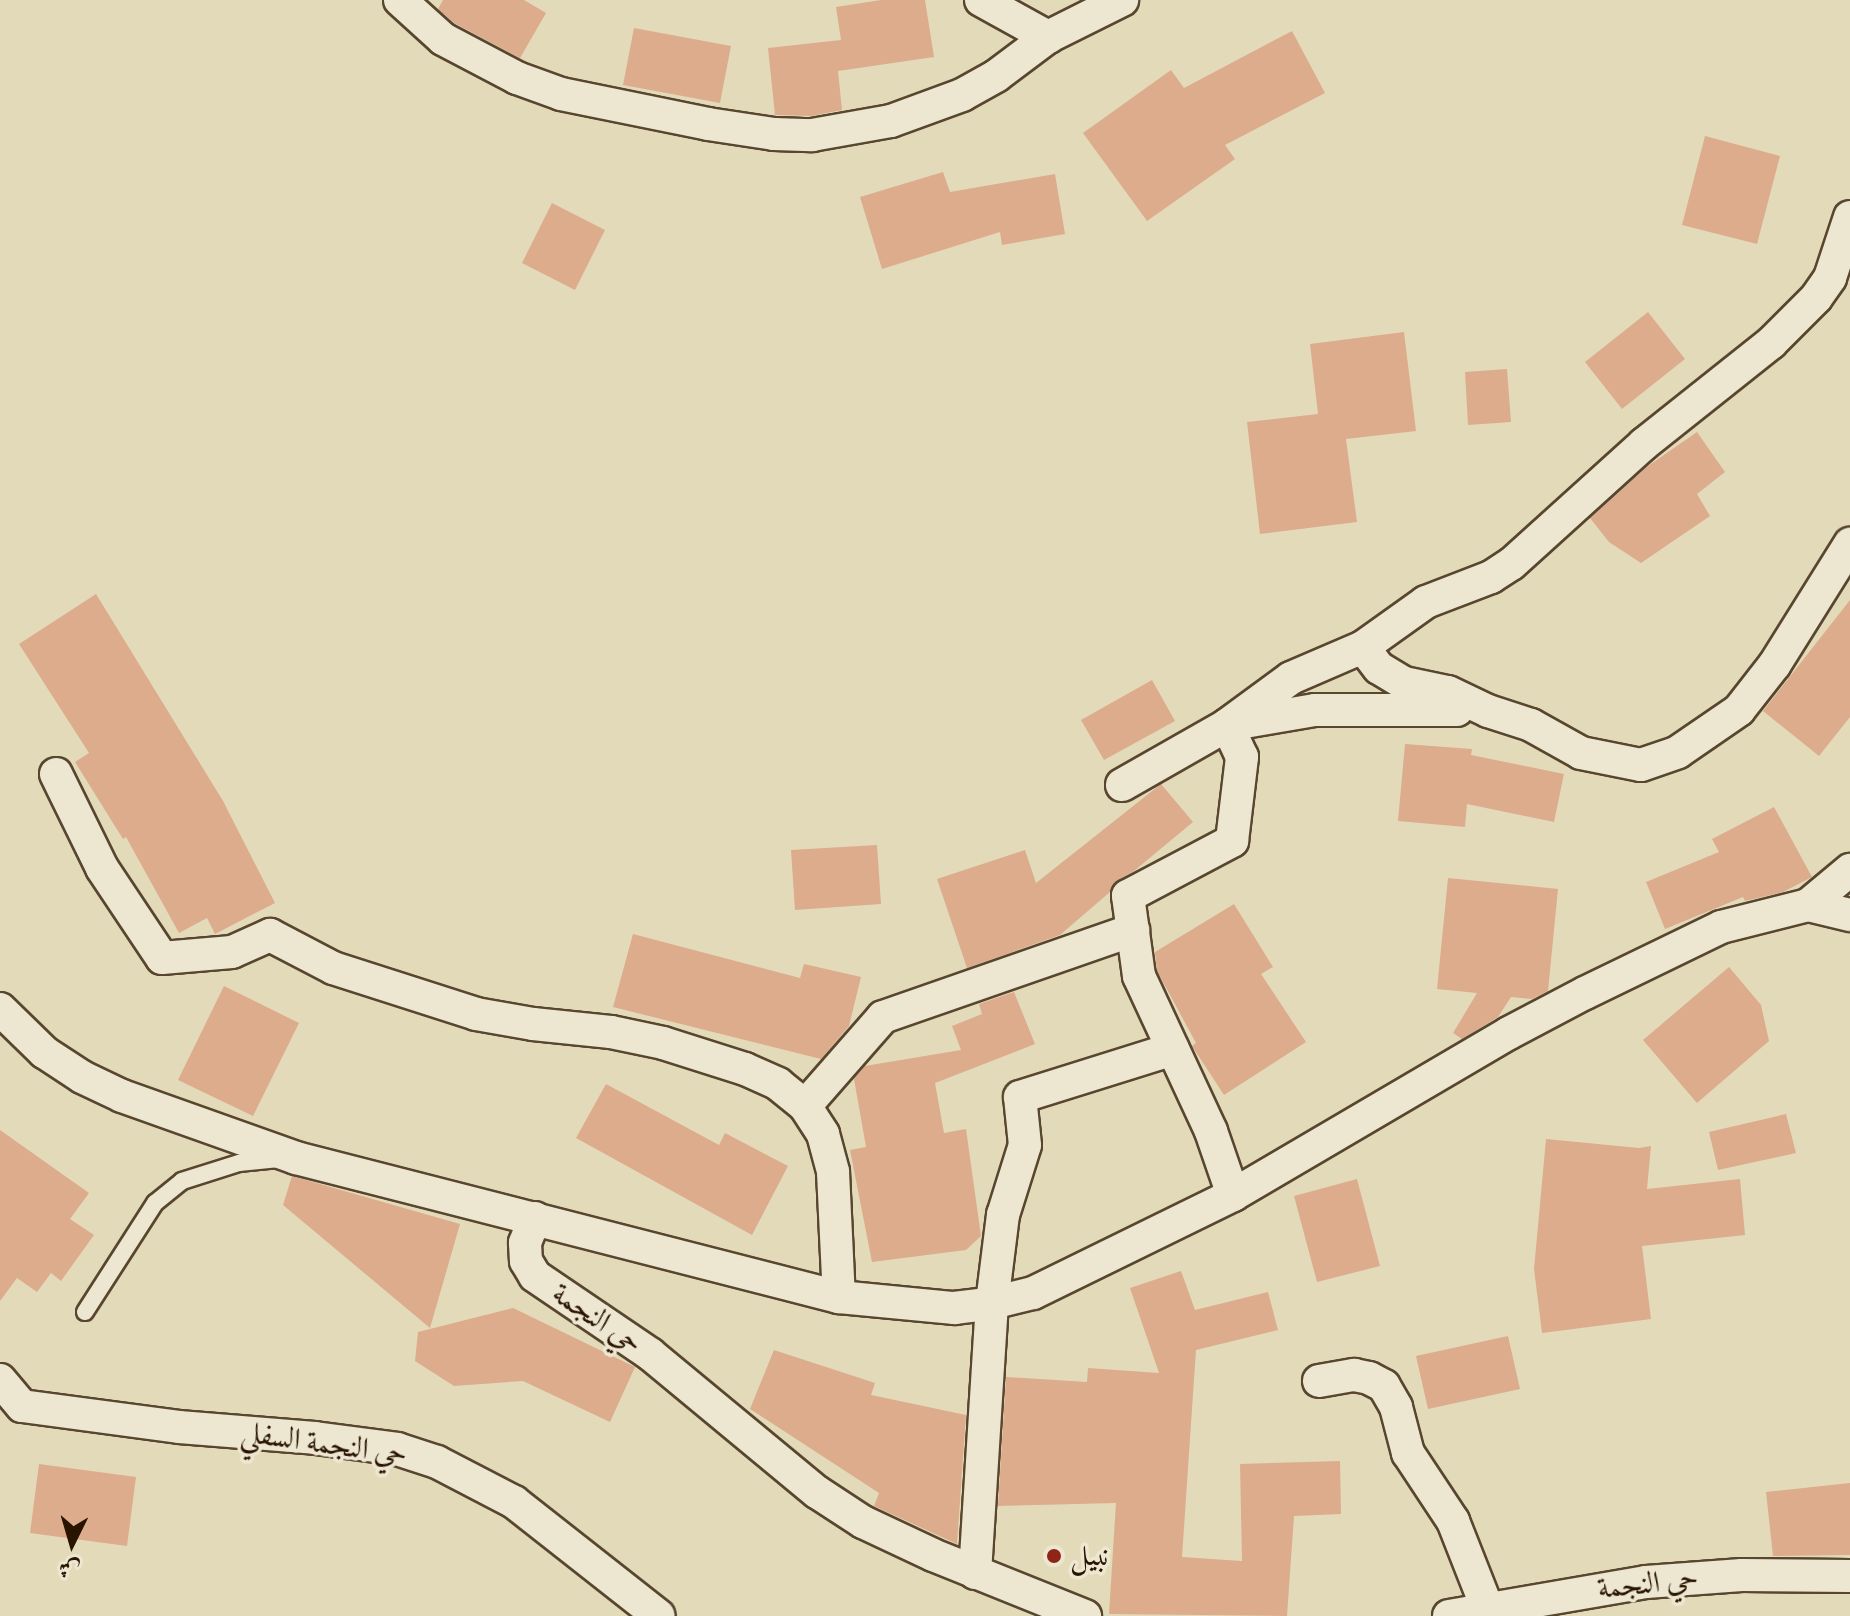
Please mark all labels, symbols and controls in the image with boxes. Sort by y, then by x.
street label: حي النجمة [545,1276,649,1362]
street label: حي النجمة السفلي [238,1414,410,1474]
north arrow [32,1504,112,1584]
place label: نبيل [1070,1538,1109,1574]
marker: نبيل [1045,1547,1063,1565]
text: ش [58,1554,82,1583]
street label: حي النجمة [1596,1561,1700,1607]

